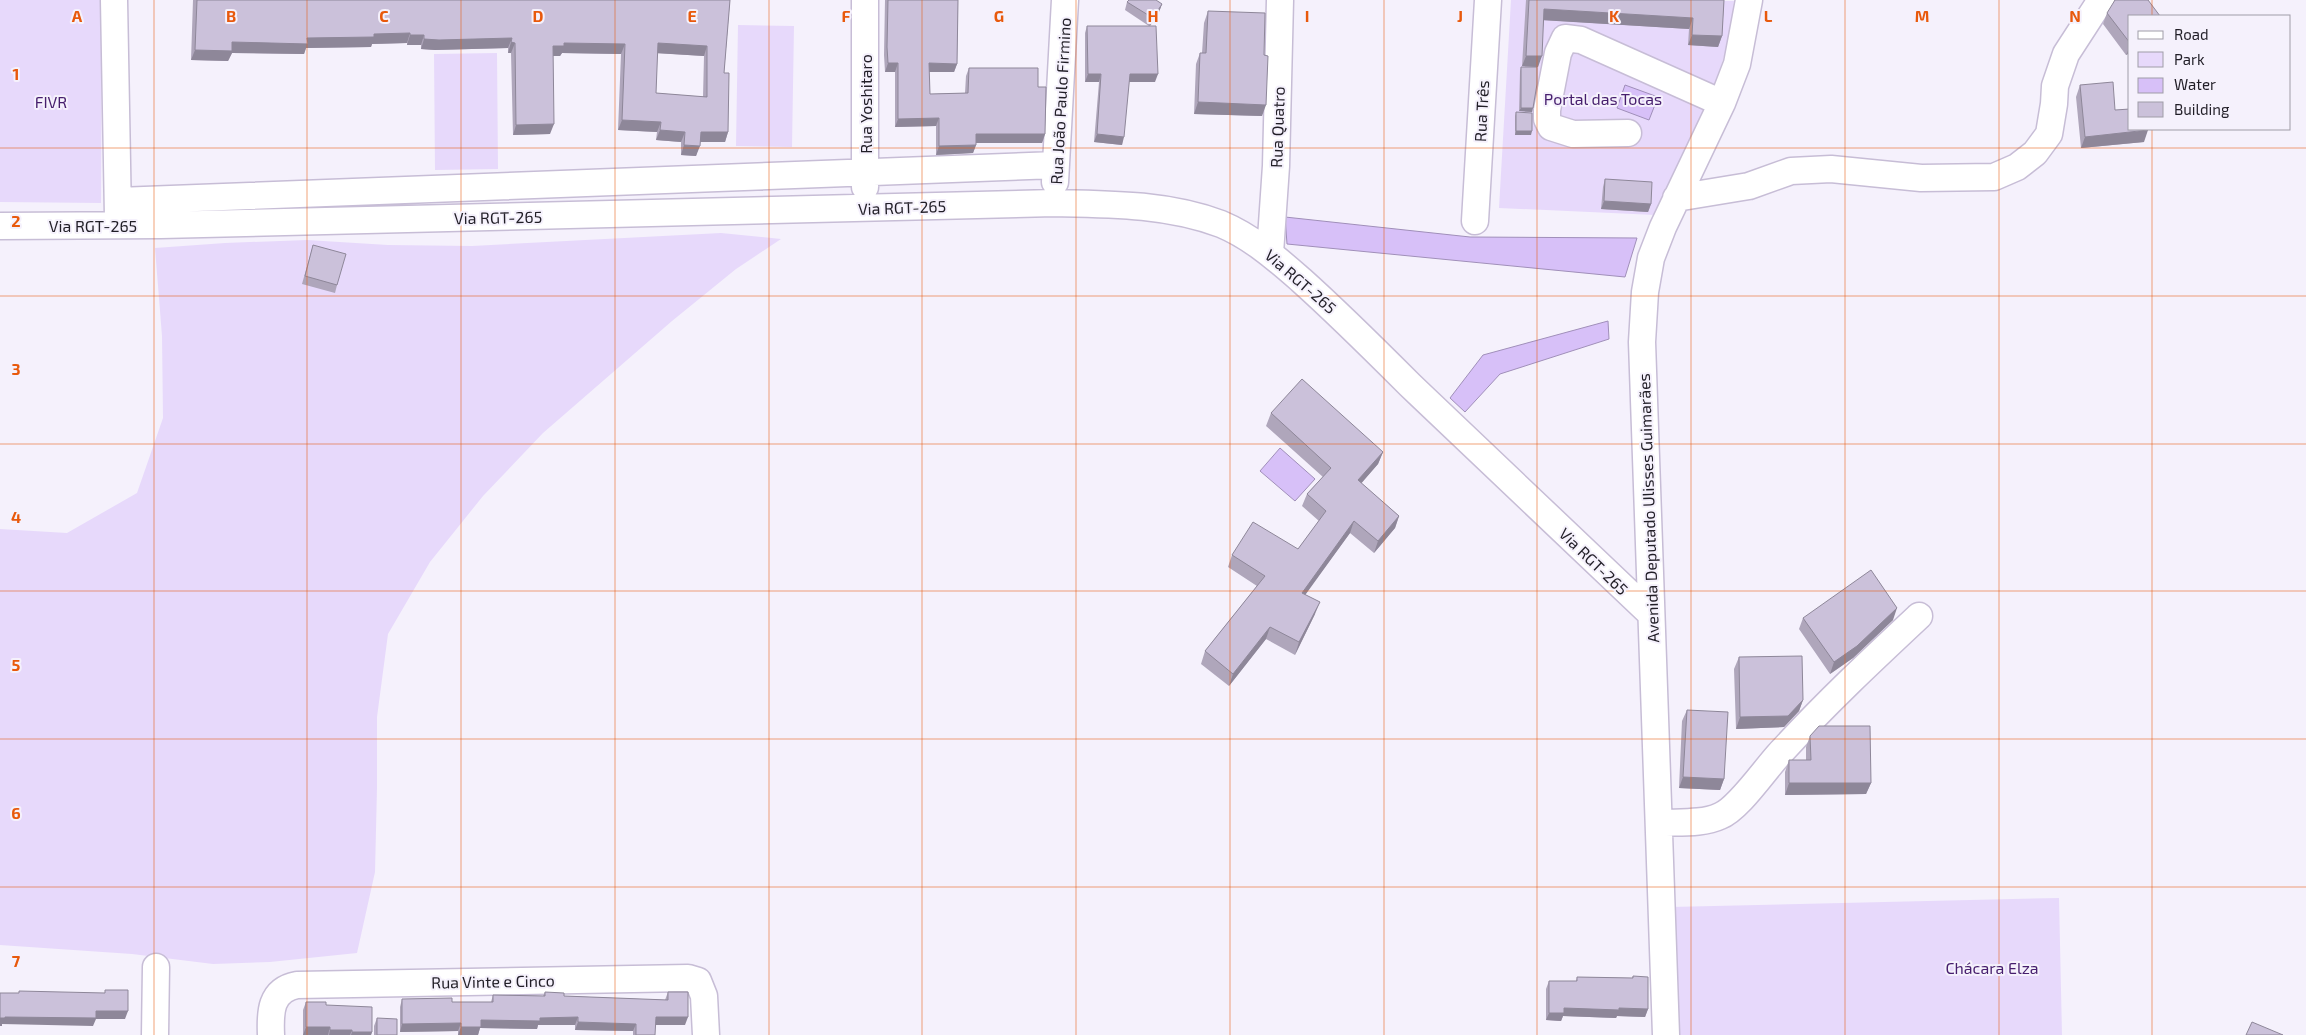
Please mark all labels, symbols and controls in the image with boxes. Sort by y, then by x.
text: A [72,6,83,25]
text: B [226,6,236,25]
text: C [379,6,389,25]
text: D [533,6,544,25]
text: E [687,6,697,25]
text: F [842,6,851,25]
text: G [994,6,1004,25]
text: H [1147,6,1159,25]
text: I [1305,6,1309,25]
text: J [1457,6,1463,25]
text: K [1609,6,1620,25]
text: L [1764,6,1773,25]
text: M [1915,6,1929,25]
text: N [2069,6,2081,25]
legend [2128,15,2291,130]
street label: Rua João Paulo Firmino [1046,17,1074,185]
text: Road [2174,25,2209,43]
text: Park [2174,50,2205,68]
street label: Rua Yoshitaro [856,54,875,154]
text: 1 [13,64,19,83]
text: Water [2174,75,2216,93]
street label: Rua Três [1470,80,1492,142]
street label: Rua Quatro [1266,86,1289,168]
park label: Portal das Tocas [1544,89,1662,108]
park label: FIVR [35,92,67,111]
text: Building [2174,100,2230,118]
street label: Via RGT-265 [858,196,946,218]
street label: Via RGT-265 [454,207,542,227]
text: 2 [11,211,21,230]
street label: Via RGT-265 [49,216,137,235]
street label: Via RGT-265 [1261,245,1341,317]
text: 3 [11,359,21,378]
street label: Avenida Deputado Ulisses Guimarães [1634,373,1662,643]
text: 4 [11,507,21,526]
street label: Via RGT-265 [1556,524,1632,598]
text: 5 [12,655,21,674]
text: 6 [11,803,21,822]
text: 7 [12,951,21,970]
park label: Chácara Elza [1945,958,2039,977]
street label: Rua Vinte e Cinco [431,970,555,992]

